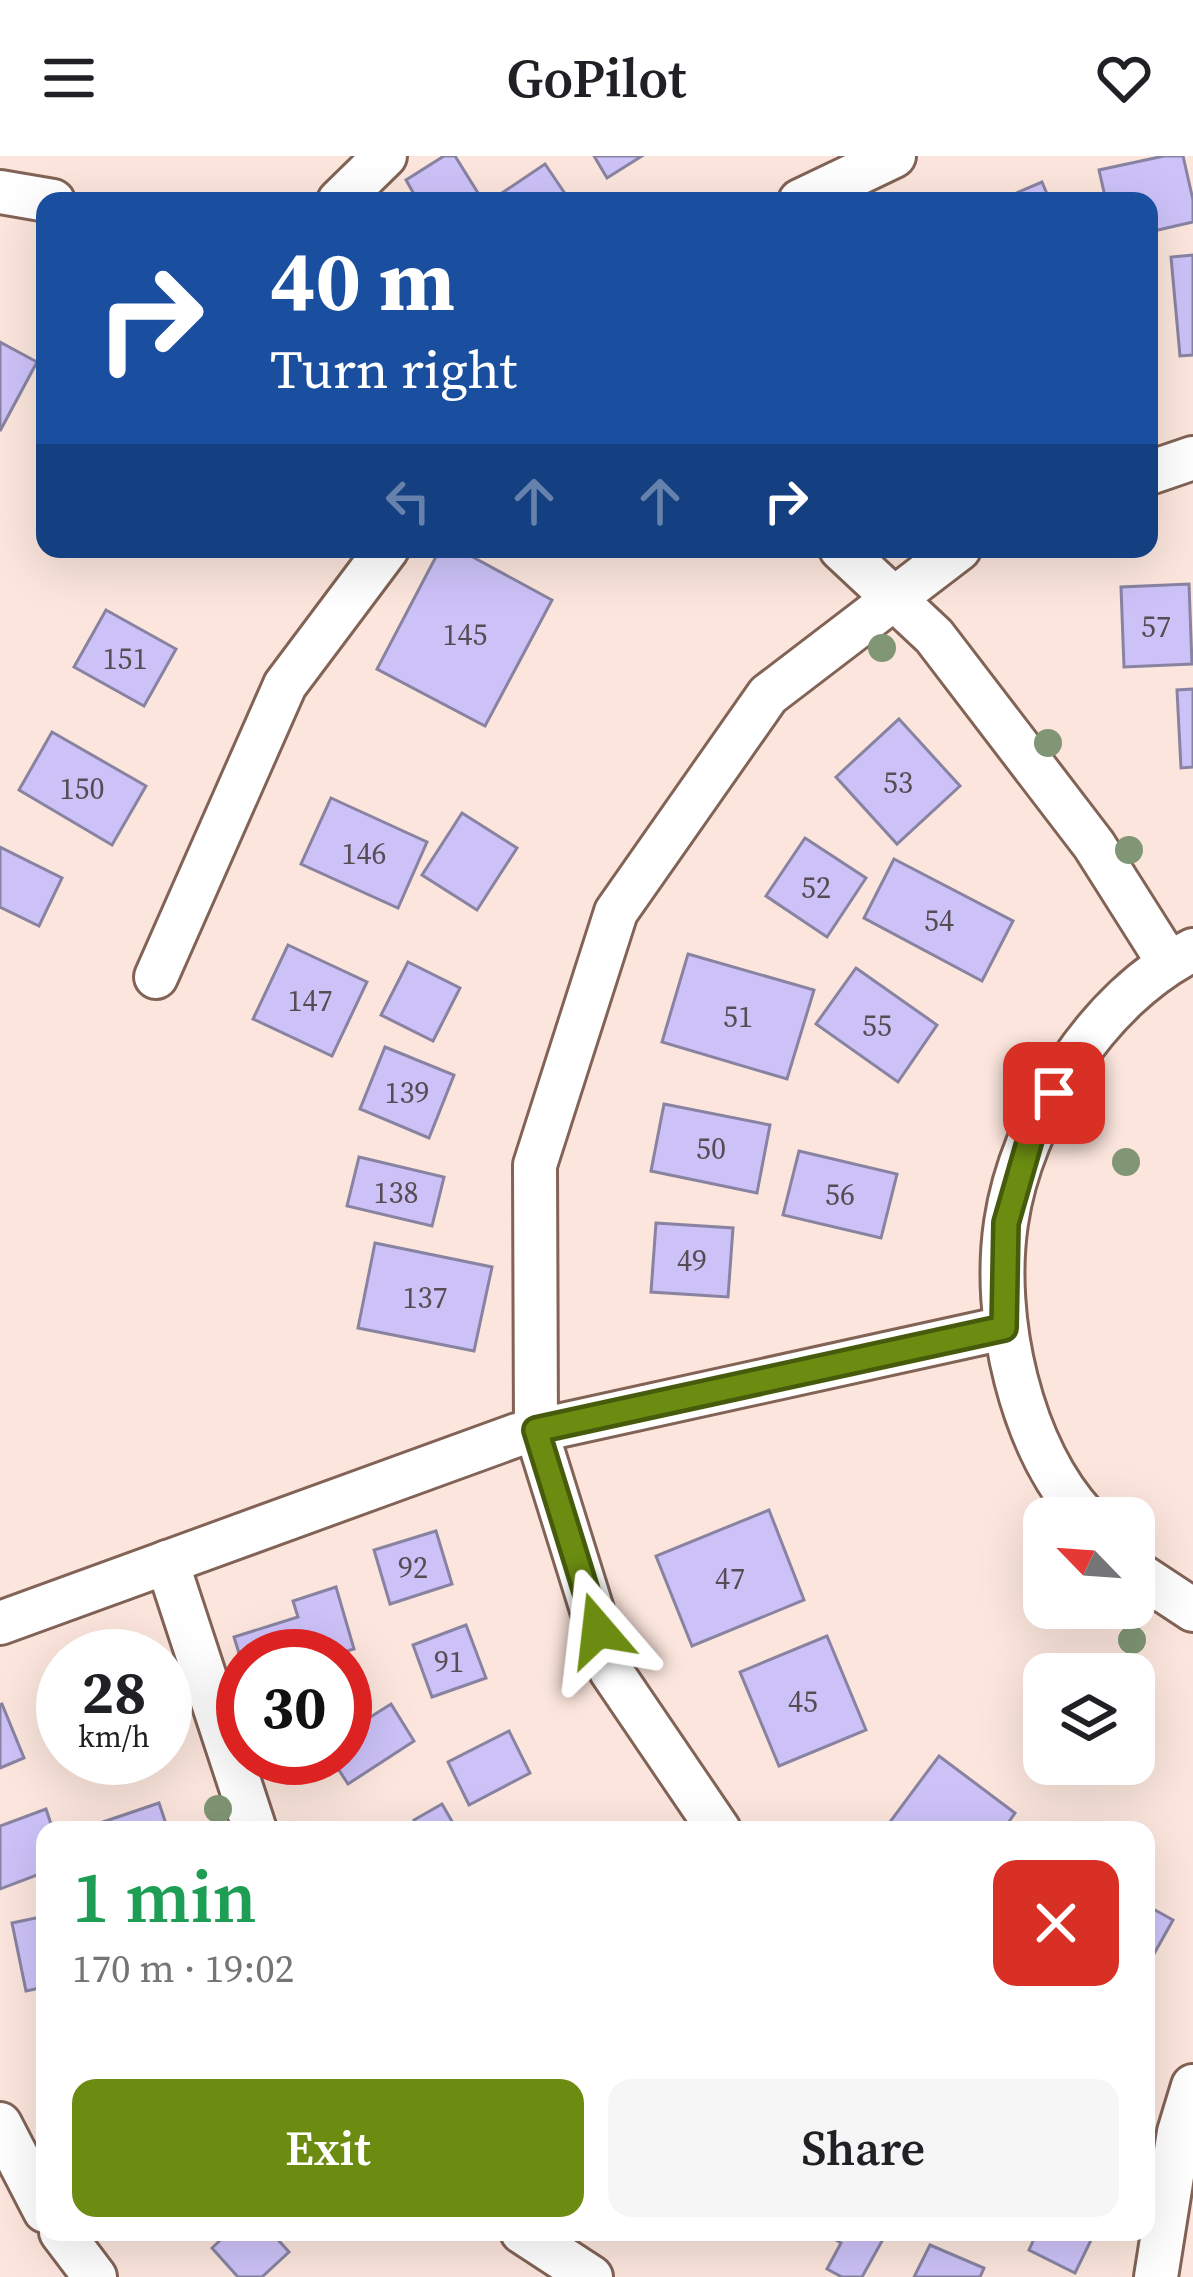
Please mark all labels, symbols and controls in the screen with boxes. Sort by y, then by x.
text: GoPilot [507,41,686,115]
icon: menu [36,45,102,111]
icon: heart [1091,45,1157,111]
text: 40 m [270,223,455,338]
icon: right [72,240,228,396]
text: Turn right [270,332,517,406]
icon: left [375,468,441,534]
icon: ahead [501,468,567,534]
icon: ahead [627,468,693,534]
icon: right [753,468,819,534]
house number: 57 [1141,606,1171,647]
house number: 145 [443,614,488,655]
house number: 151 [103,638,148,679]
house number: 53 [883,762,913,803]
house number: 150 [60,768,105,809]
house number: 146 [342,833,387,874]
house number: 52 [801,867,831,908]
house number: 54 [924,900,954,941]
house number: 147 [288,980,333,1021]
house number: 51 [723,996,753,1037]
house number: 55 [862,1005,892,1046]
pin [1003,1042,1105,1144]
icon: arrive [1021,1060,1087,1126]
house number: 139 [385,1072,430,1113]
house number: 50 [696,1128,726,1169]
house number: 138 [374,1172,419,1213]
house number: 56 [825,1174,855,1215]
house number: 49 [677,1240,707,1281]
house number: 137 [403,1277,448,1318]
north arrow [1023,1497,1155,1629]
map controls [1023,1497,1155,1785]
house number: 92 [398,1547,428,1588]
house number: 47 [715,1558,745,1599]
position arrow [535,1567,661,1693]
speed limit sign: 30 [216,1629,372,1785]
house number: 91 [434,1641,464,1682]
text: 28 [81,1651,147,1733]
button: layers [1023,1653,1155,1785]
house number: 45 [788,1681,818,1722]
text: km/h [78,1716,150,1757]
text: 1 min [72,1847,257,1946]
button: close [993,1860,1119,1986]
text: 170 m · 19:02 [72,1942,294,1995]
button: Exit [72,2079,584,2217]
button: Share [608,2079,1119,2217]

